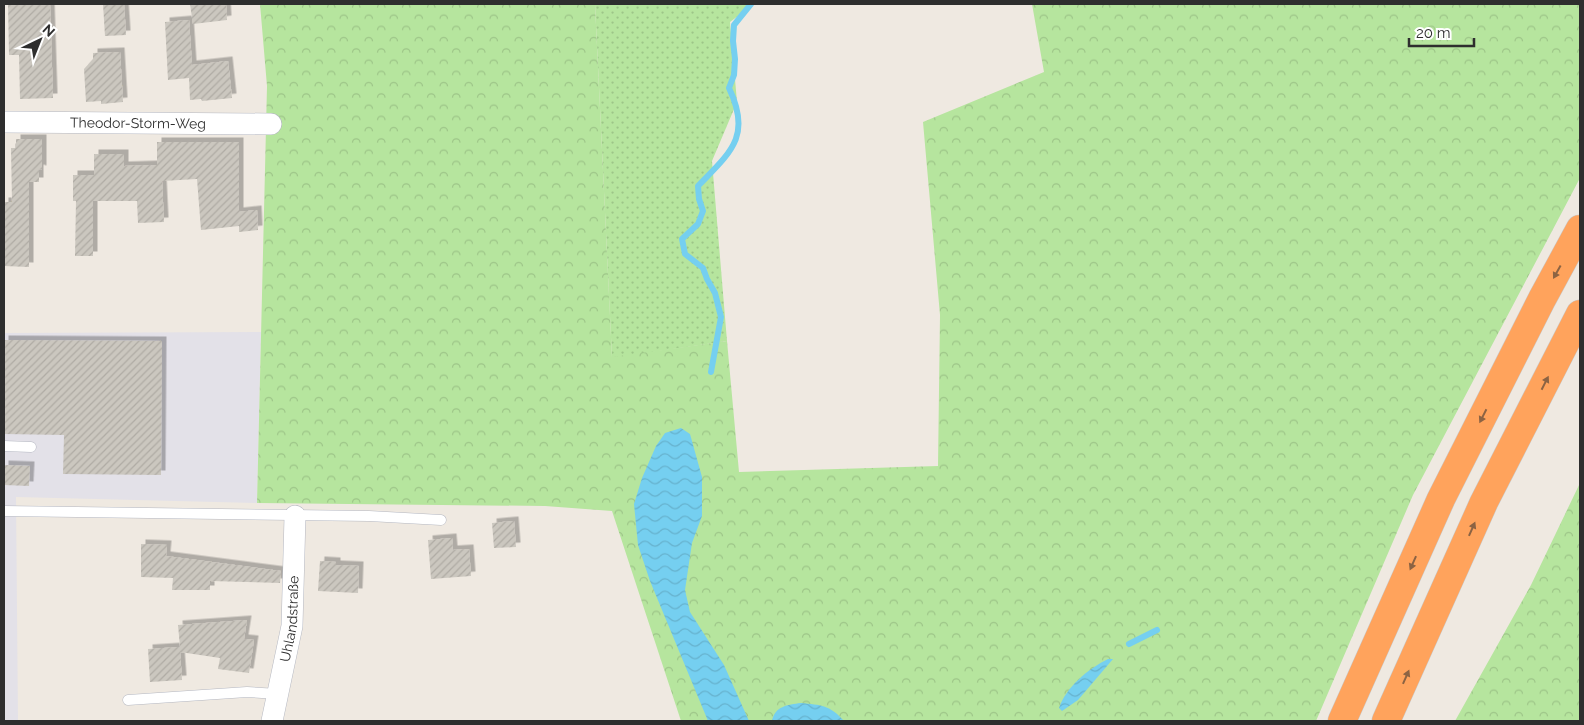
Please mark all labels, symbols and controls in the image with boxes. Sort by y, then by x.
north arrow [15,15,65,65]
scale bar [1409,15,1474,47]
text: N [40,21,58,40]
text: 20 m [1416,24,1451,42]
street label: Theodor-Storm-Weg [70,114,206,132]
one-way arrow [1552,265,1561,279]
one-way arrow [1541,376,1549,390]
one-way arrow [1478,409,1487,424]
one-way arrow [1469,522,1477,536]
one-way arrow [1408,556,1416,570]
street label: Uhlandstraße [277,575,301,663]
one-way arrow [1402,670,1410,684]

